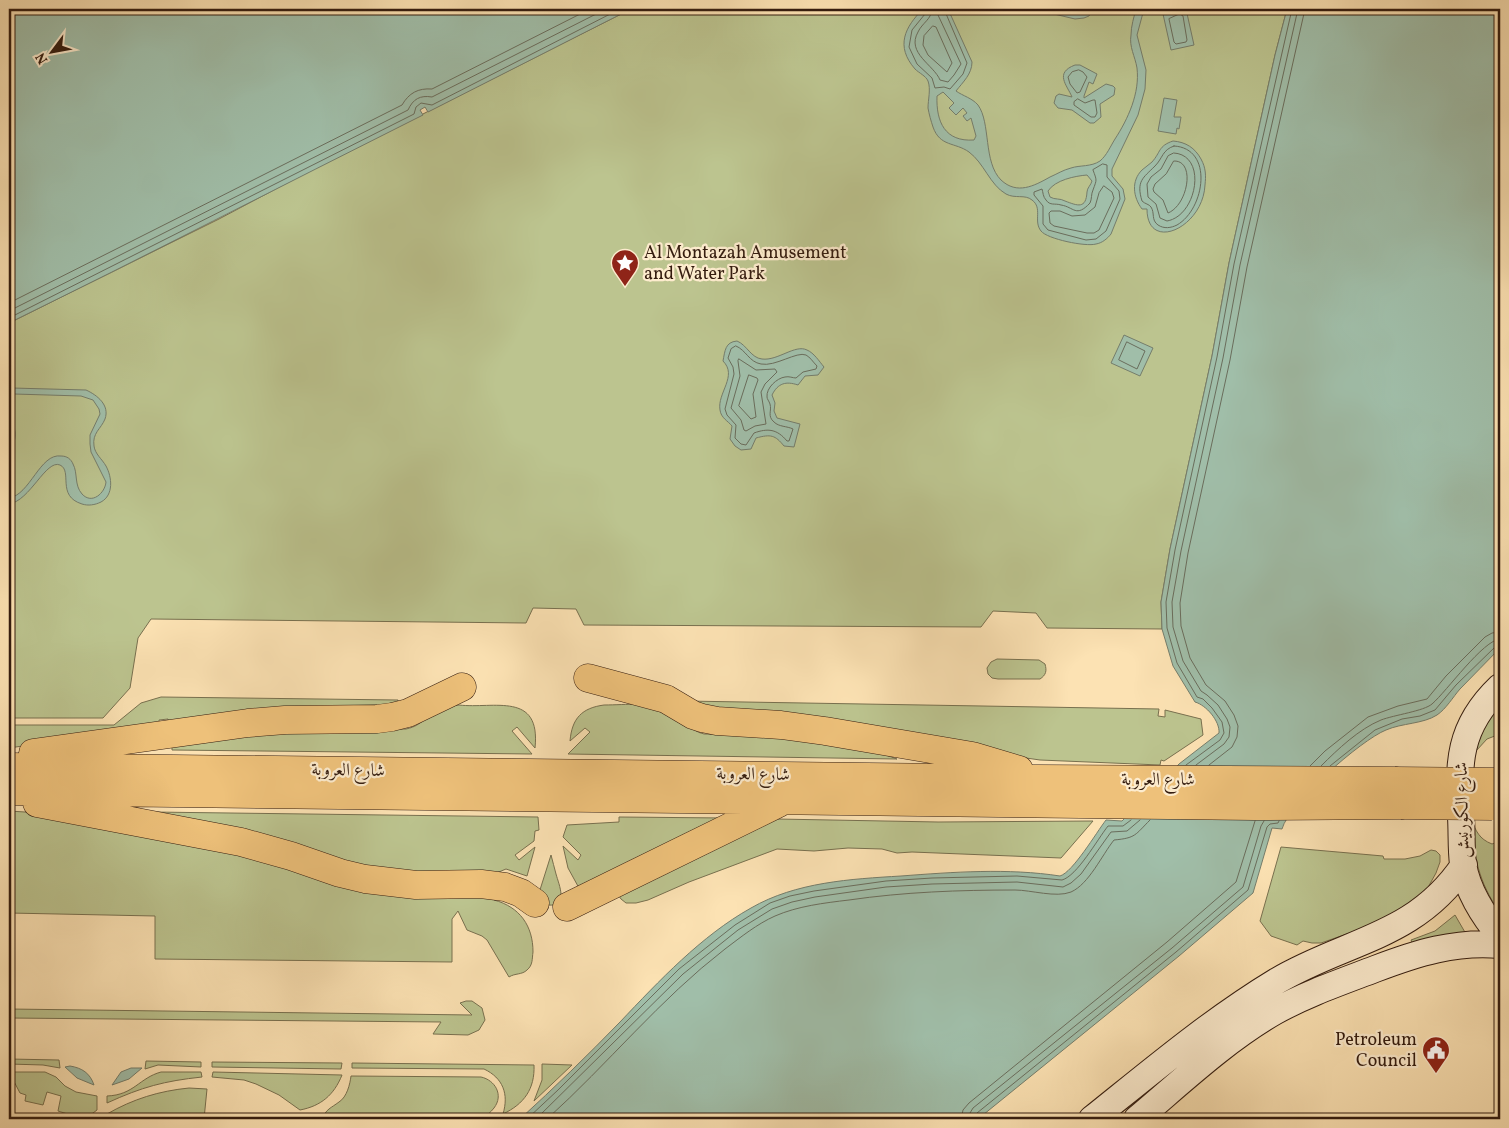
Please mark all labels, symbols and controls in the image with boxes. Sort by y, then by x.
north arrow [28,28,78,78]
text: N [31,49,53,67]
place label: Al Montazah Amusement and Water Park [644,241,846,287]
place icon: Al Montazah Amusement and Water Park [610,248,640,287]
street label: شارع العروبة [311,758,385,785]
street label: شارع العروبة [716,762,790,789]
street label: شارع الكورنيش [1450,762,1477,858]
street label: شارع العروبة [1121,768,1195,794]
place label: Petroleum Council [1335,1028,1417,1074]
public building icon: Petroleum Council [1421,1035,1451,1074]

